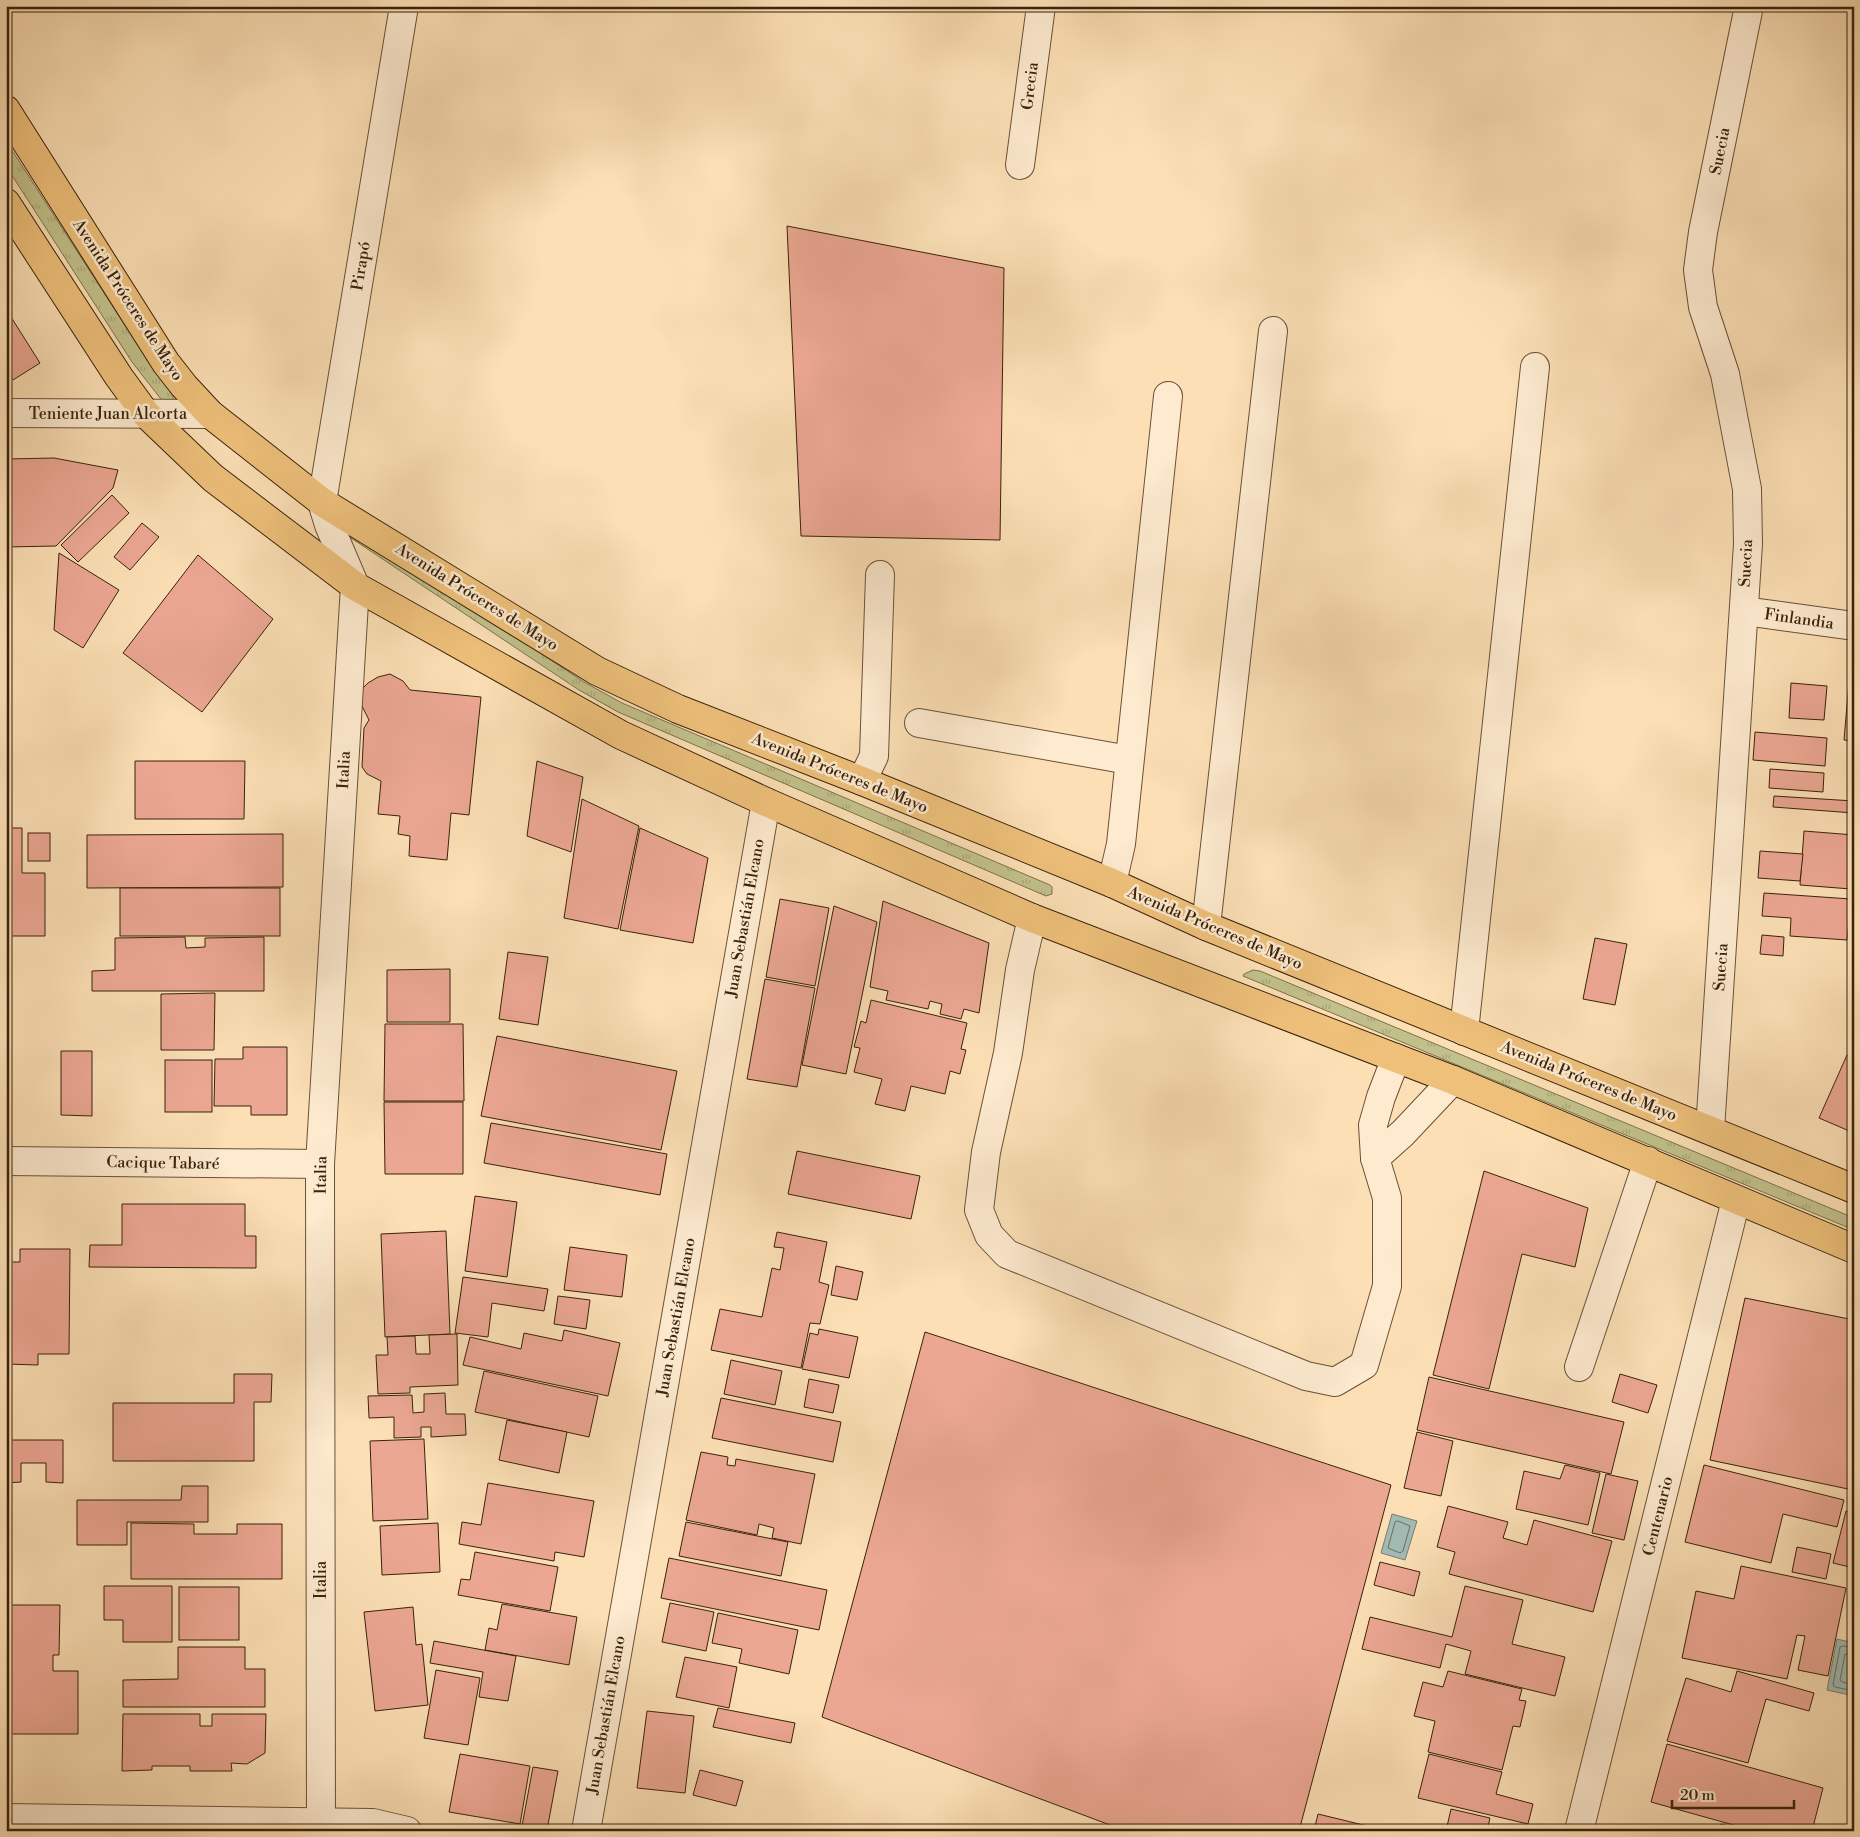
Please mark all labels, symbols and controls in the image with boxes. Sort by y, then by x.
street label: Grecia [1017,60,1043,111]
street label: Suecia [1706,125,1735,176]
street label: Avenida Próceres de Mayo [68,215,188,384]
street label: Pirapó [347,240,375,292]
street label: Teniente Juan Alcorta [29,404,188,424]
street label: Avenida Próceres de Mayo [391,538,562,655]
street label: Suecia [1735,538,1757,587]
street label: Finlandia [1763,604,1836,634]
street label: Avenida Próceres de Mayo [748,728,931,818]
street label: Italia [333,750,355,790]
street label: Juan Sebastián Elcano [721,837,769,1000]
street label: Avenida Próceres de Mayo [1124,882,1306,974]
street label: Suecia [1709,942,1733,992]
street label: Avenida Próceres de Mayo [1497,1036,1680,1126]
street label: Cacique Tabaré [106,1152,220,1174]
street label: Italia [311,1155,331,1194]
street label: Juan Sebastián Elcano [652,1236,700,1399]
street label: Centenario [1638,1474,1678,1558]
street label: Italia [311,1560,331,1599]
street label: Juan Sebastián Elcano [582,1634,630,1797]
scale bar [1672,1777,1795,1809]
text: 20 m [1680,1786,1715,1805]

